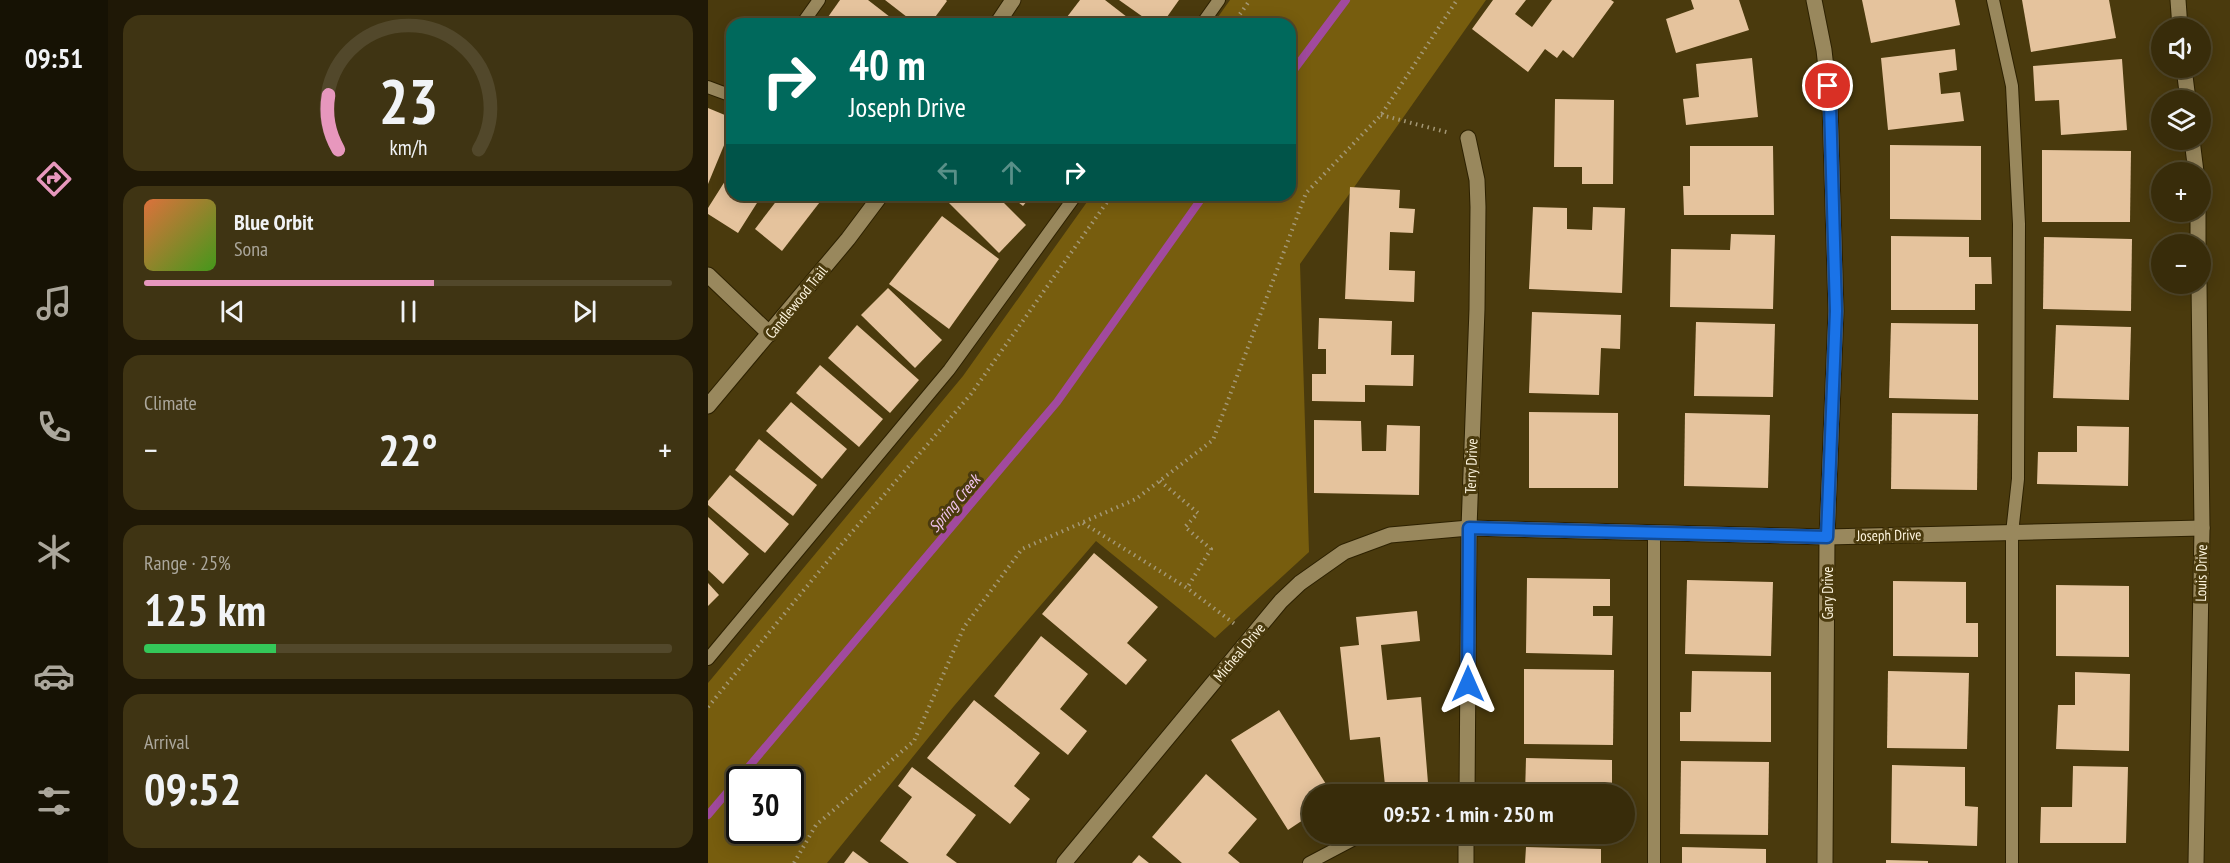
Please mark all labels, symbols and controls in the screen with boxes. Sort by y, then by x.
map controls [2151,18,2211,294]
button: sound [2151,18,2211,78]
text: 40 m [849,37,926,92]
text: 09:51 [25,41,83,75]
icon: right [750,42,828,120]
text: 23 [378,60,438,141]
pin [1802,60,1853,111]
icon: arrive [1811,69,1844,102]
text: Joseph Drive [849,90,966,124]
button: layers [2151,90,2211,150]
text: km/h [389,133,427,161]
icon: left [932,156,965,189]
icon: ahead [995,156,1028,189]
icon: right [1058,156,1091,189]
icon: directions [33,158,75,200]
button: + [2151,162,2211,222]
text: Blue Orbit [234,208,313,236]
button: − [2151,234,2211,294]
text: Sona [234,236,268,262]
street label: Candlewood Trail [761,261,832,342]
icon: music [33,282,75,324]
icon: previous [216,295,249,328]
icon: pause [392,295,425,328]
icon: next [568,295,601,328]
text: Climate [144,390,197,416]
icon: phone [33,406,75,448]
text: 22° [378,420,438,478]
text: − [144,428,158,471]
text: + [658,428,672,471]
street label: Terry Drive [1461,438,1481,494]
water label: Spring Creek [924,468,985,536]
street label: Joseph Drive [1855,525,1922,545]
icon: climate [33,531,75,573]
street label: Louis Drive [2191,544,2211,602]
text: Range · 25% [144,550,231,576]
street label: Gary Drive [1818,566,1837,620]
text: 125 km [144,580,266,638]
street label: Micheal Drive [1209,619,1269,685]
position arrow [1436,652,1500,716]
icon: car [33,655,75,697]
text: Arrival [144,729,189,755]
text: 09:52 [144,759,241,817]
speed limit sign: 30 [726,766,804,844]
icon: filters [33,780,75,822]
text: 09:52 · 1 min · 250 m [1383,800,1554,828]

